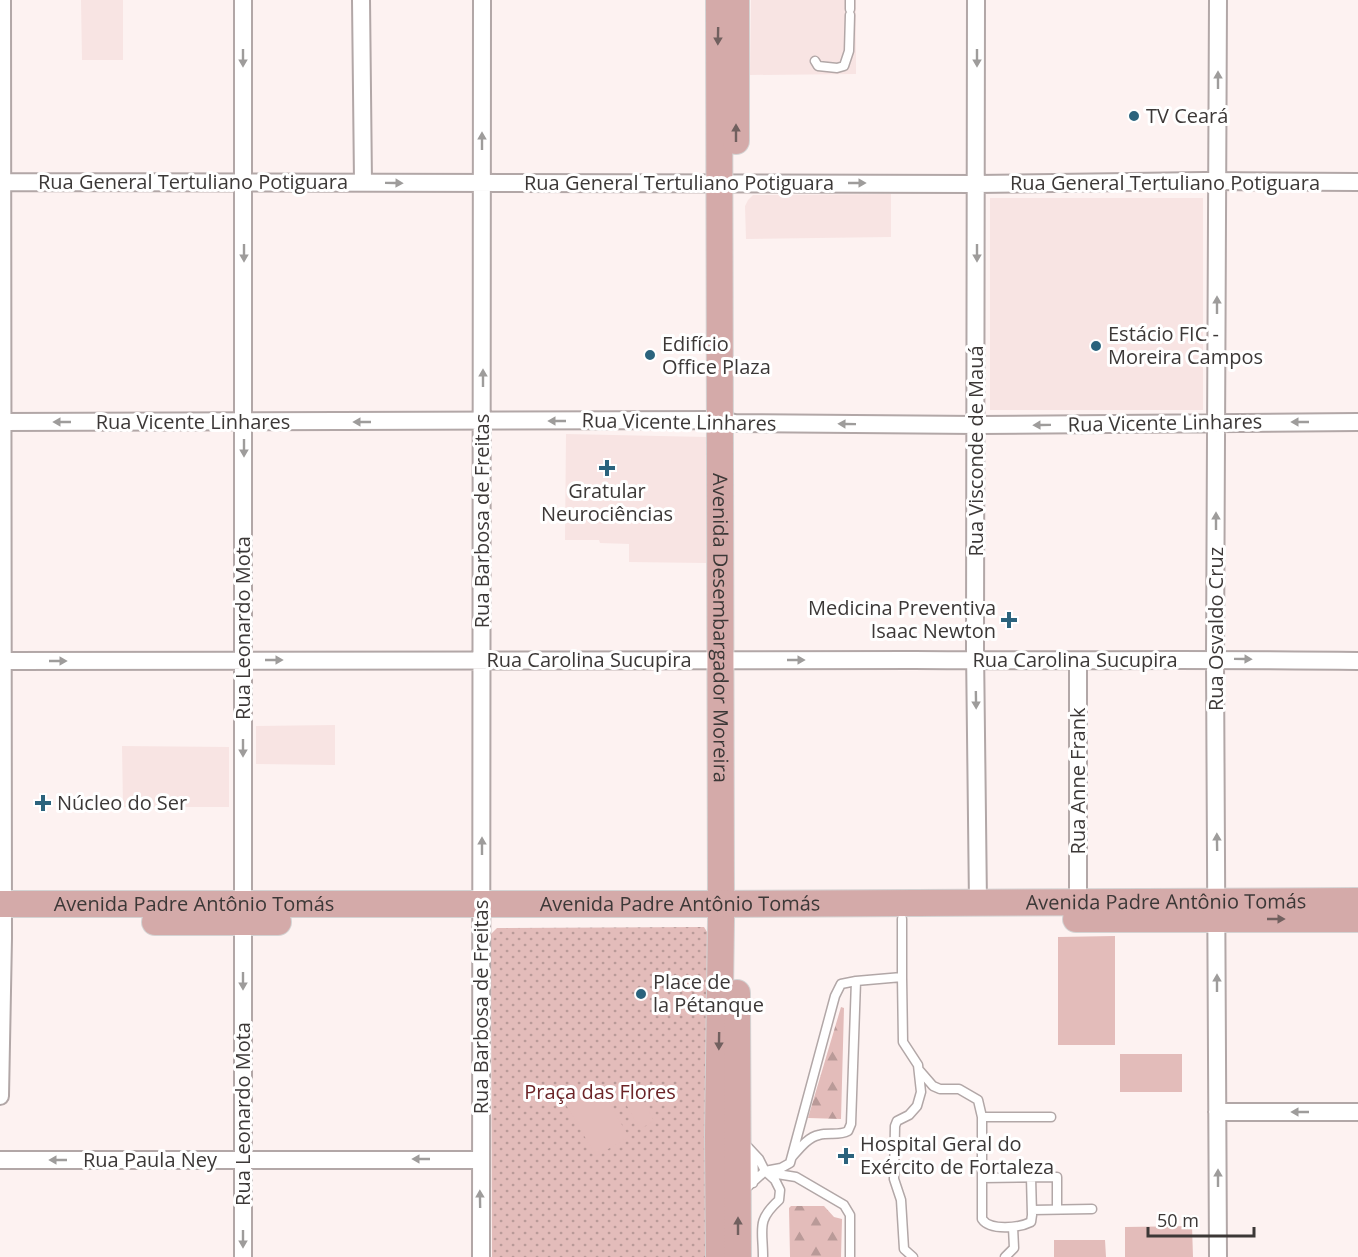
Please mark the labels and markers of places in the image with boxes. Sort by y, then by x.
place label: TV Ceará [1146,102,1228,129]
marker: TV Ceará [1127,109,1141,123]
place label: Estácio FIC - Moreira Campos [1108,320,1263,370]
place label: Edifício Office Plaza [662,330,771,380]
marker: Estácio FIC - Moreira Campos [1089,339,1103,353]
marker: Edifício Office Plaza [643,348,657,362]
marker: Gratular Neurociências [598,459,616,477]
place label: Gratular Neurociências [541,477,673,527]
place label: Medicina Preventiva Isaac Newton [808,594,996,644]
marker: Medicina Preventiva Isaac Newton [1000,611,1018,629]
place label: Núcleo do Ser [57,789,187,816]
marker: Núcleo do Ser [34,794,52,812]
place label: Place de la Pétanque [653,968,764,1018]
marker: Place de la Pétanque [634,987,648,1001]
place label: Hospital Geral do Exército de Fortaleza [860,1130,1054,1180]
marker: Hospital Geral do Exército de Fortaleza [837,1147,855,1165]

